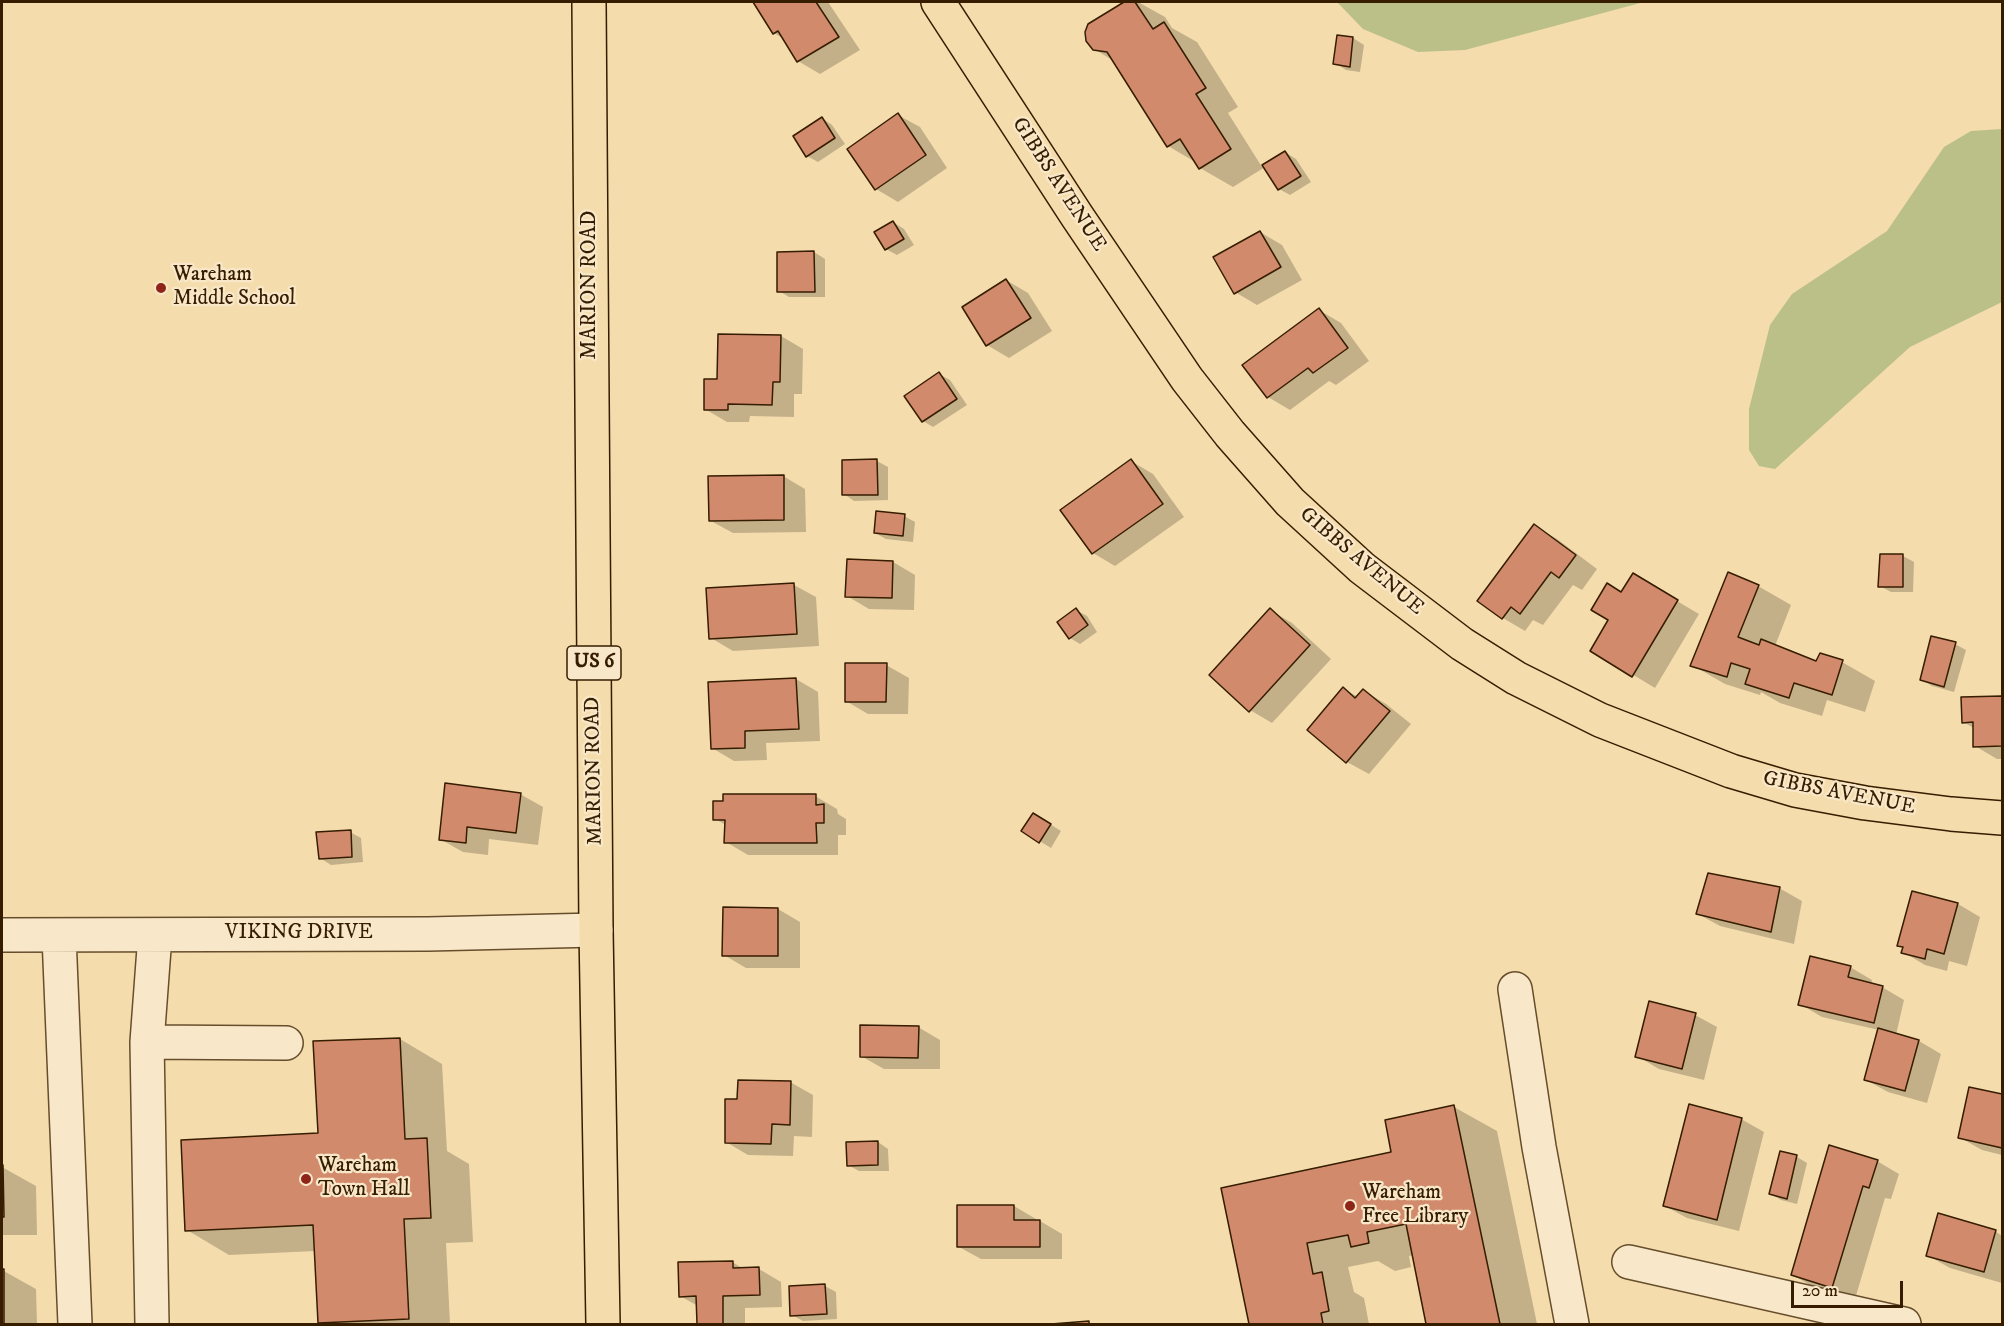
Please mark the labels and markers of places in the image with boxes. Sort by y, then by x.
place label: Wareham Middle School [173,263,296,313]
marker: Wareham Middle School [154,281,168,295]
place label: Wareham Town Hall [318,1154,410,1204]
marker: Wareham Town Hall [299,1172,313,1186]
place label: Wareham Free Library [1362,1181,1468,1231]
marker: Wareham Free Library [1343,1199,1357,1213]

